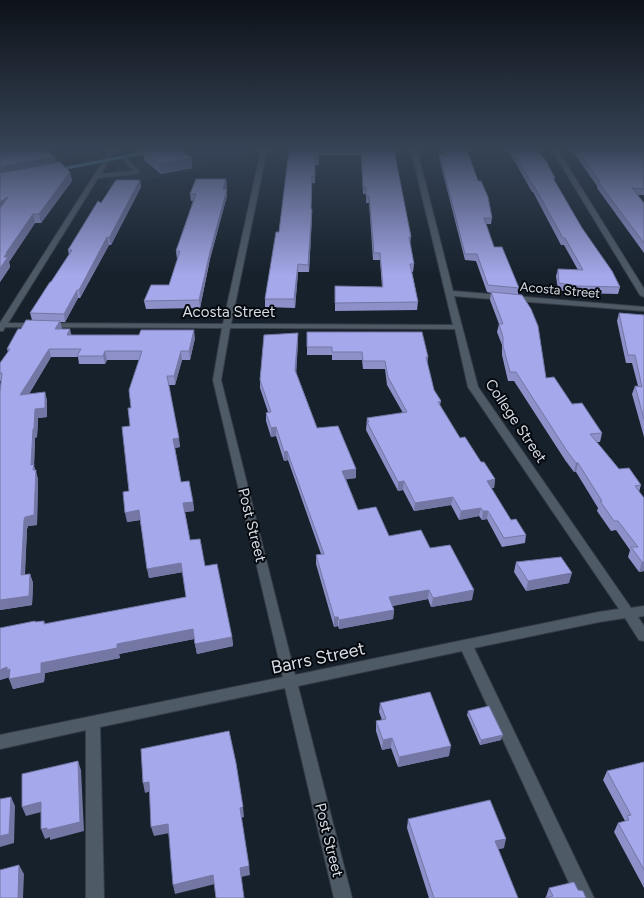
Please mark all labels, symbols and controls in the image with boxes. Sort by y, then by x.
street label: Acosta Street [519,279,601,301]
street label: Acosta Street [183,303,276,321]
street label: College Street [481,376,551,467]
street label: Post Street [234,486,270,564]
street label: Barrs Street [269,637,367,679]
street label: Post Street [311,801,347,879]

